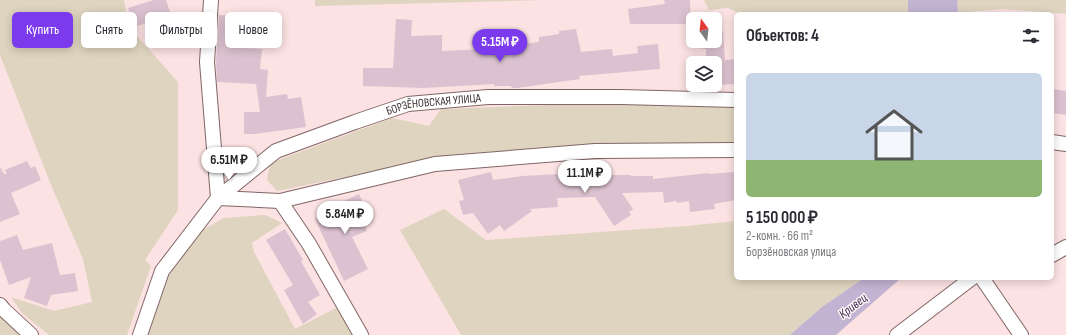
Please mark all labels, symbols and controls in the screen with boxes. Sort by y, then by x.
chip: Купить [12,12,73,48]
chip: Снять [81,12,137,48]
chip: Фильтры [145,12,217,48]
chip: Новое [225,12,282,48]
north arrow [686,12,722,48]
map controls [686,12,722,92]
icon: filters [1020,25,1042,47]
text: Объектов: 4 [746,26,819,46]
pin: 5.15M ₽ [463,29,537,63]
text: 5.15M ₽ [481,34,519,50]
button: layers [686,56,722,92]
street label: БОРЗЁНОВСКАЯ УЛИЦА [384,90,482,118]
icon: home [858,99,930,171]
pin: 6.51M ₽ [192,147,266,181]
text: 6.51M ₽ [210,152,248,168]
pin: 11.1M ₽ [548,160,622,194]
text: 11.1M ₽ [567,165,603,181]
pin: 5.84M ₽ [308,201,382,235]
text: 5.84M ₽ [326,206,364,222]
text: 5 150 000 ₽ [746,208,818,228]
text: 2-комн. · 66 m² [746,228,813,244]
text: Борзёновская улица [746,244,836,260]
water label: Кривец [836,290,871,322]

